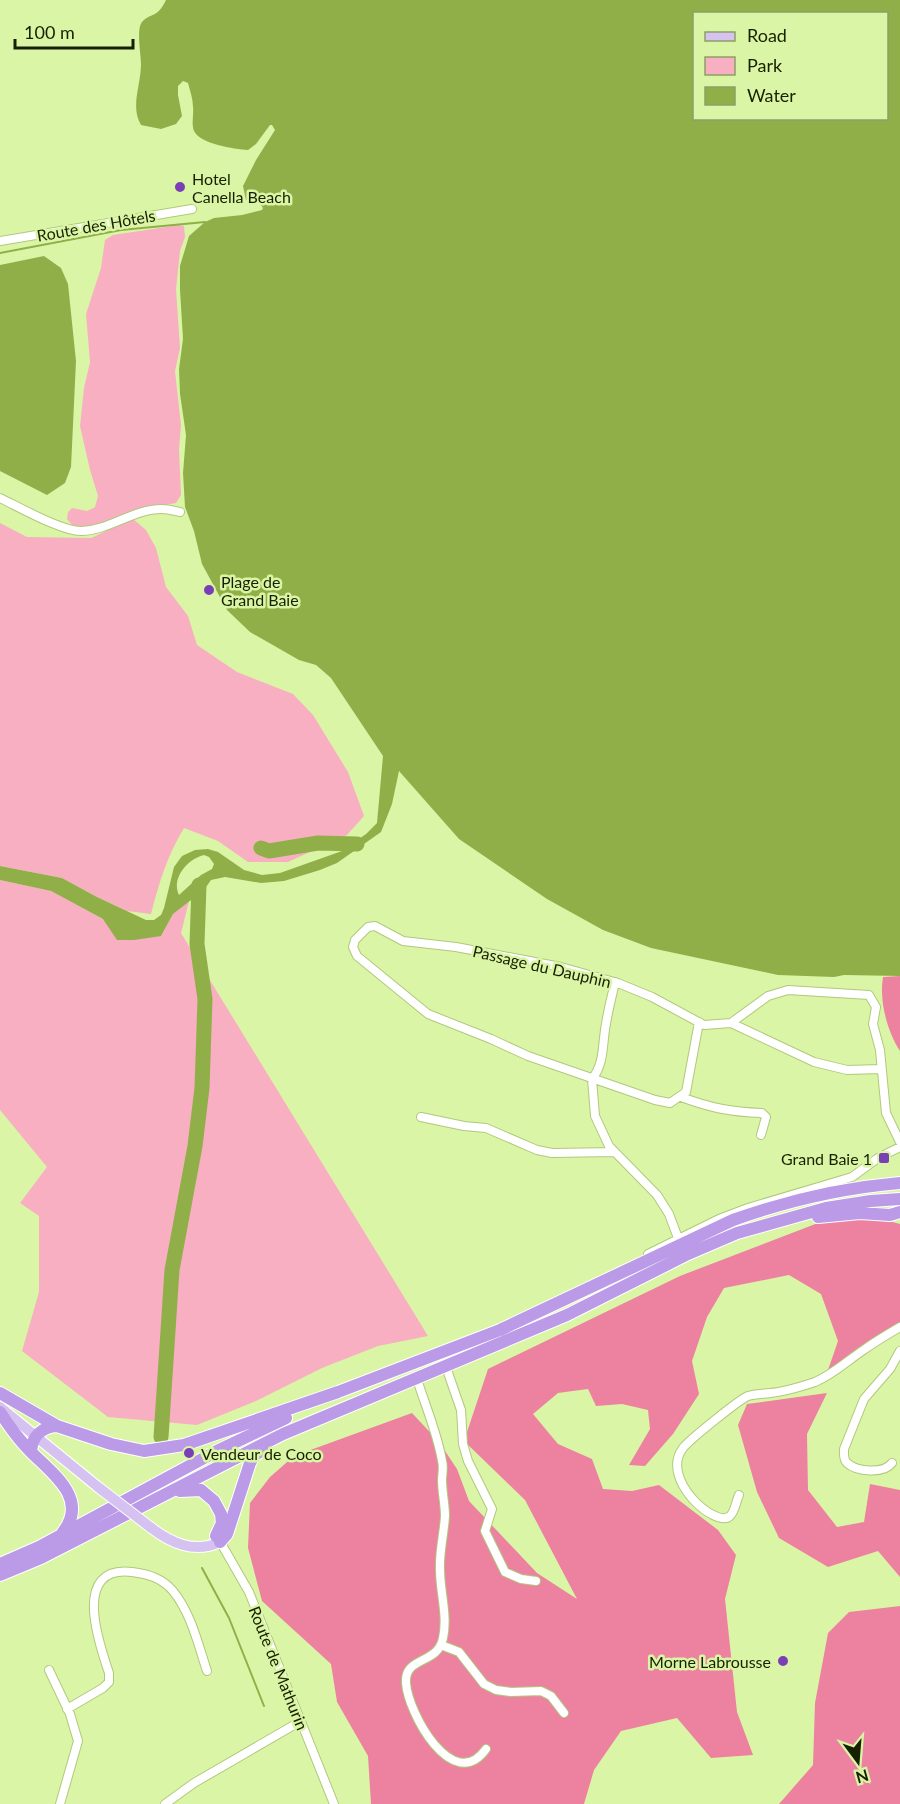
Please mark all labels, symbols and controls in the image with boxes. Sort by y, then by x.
scale bar [15,12,134,50]
legend [693,12,888,120]
text: 100 m [24,21,75,43]
text: Road [747,24,787,46]
text: Park [747,54,783,76]
text: Water [747,84,796,106]
place label: Hotel Canella Beach [192,169,291,206]
marker: Hotel Canella Beach [173,180,187,194]
street label: Route des Hôtels [35,205,157,245]
place label: Plage de Grand Baie [221,572,299,609]
marker: Plage de Grand Baie [202,583,216,597]
street label: Passage du Dauphin [471,941,613,991]
place label: Grand Baie 1 [781,1149,872,1168]
marker: Grand Baie 1 [877,1151,891,1165]
place label: Vendeur de Coco [201,1444,322,1463]
marker: Vendeur de Coco [182,1446,196,1460]
street label: Route de Mathurin [245,1603,313,1733]
place label: Morne Labrousse [649,1652,771,1671]
marker: Morne Labrousse [776,1654,790,1668]
north arrow [828,1732,888,1792]
text: N [854,1766,871,1788]

